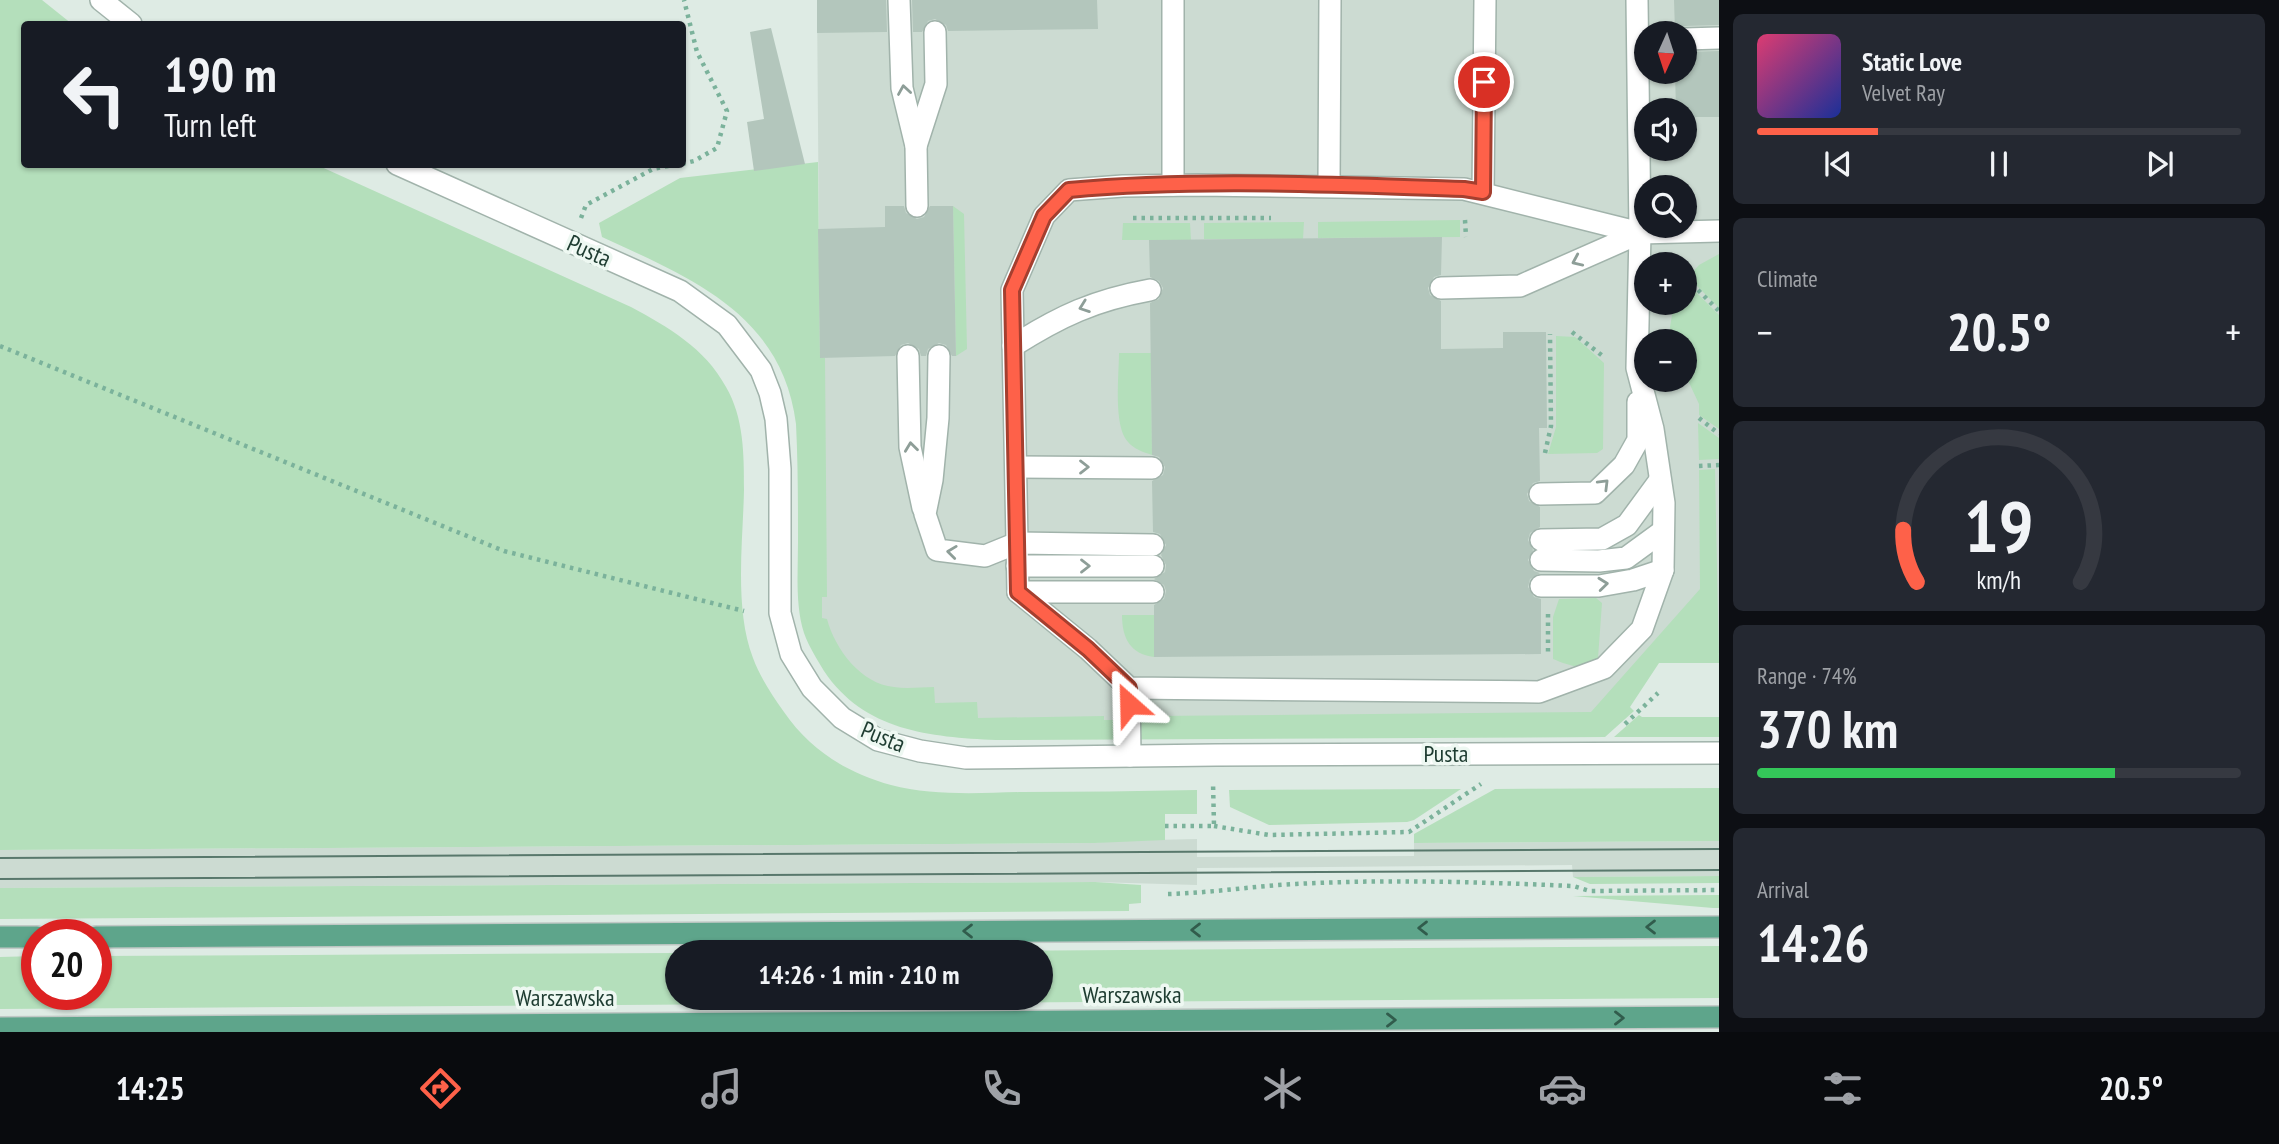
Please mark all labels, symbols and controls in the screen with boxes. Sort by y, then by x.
north arrow [1634,21,1698,84]
map controls [1634,21,1697,392]
text: 190 m [164,42,277,106]
text: Static Love [1862,45,1962,78]
icon: left [49,49,140,140]
pin [1454,52,1514,112]
icon: arrive [1465,63,1503,101]
text: Velvet Ray [1862,78,1945,107]
one-way arrow [896,84,911,96]
button: sound [1634,98,1697,161]
text: Turn left [164,104,256,146]
icon: previous [1819,145,1857,183]
icon: pause [1980,145,2018,183]
icon: next [2141,145,2179,183]
button: search [1634,175,1697,238]
street label: Pusta [562,227,616,274]
button: + [1634,252,1697,315]
one-way arrow [1572,253,1584,267]
text: Climate [1757,264,1818,293]
text: 20.5° [1947,298,2051,365]
one-way arrow [1079,299,1091,313]
text: − [1757,307,1773,356]
text: + [2225,307,2241,356]
button: − [1634,329,1697,392]
one-way arrow [903,441,918,453]
one-way arrow [1079,459,1090,475]
text: 19 [1964,478,2034,572]
one-way arrow [1596,479,1609,492]
one-way arrow [946,545,958,560]
one-way arrow [1080,558,1091,574]
text: km/h [1977,564,2021,596]
one-way arrow [1597,577,1609,592]
text: Range · 74% [1757,661,1857,690]
position arrow [1092,667,1166,741]
text: 370 km [1757,695,1898,762]
street label: Pusta [857,714,910,759]
street label: Pusta [1424,738,1468,769]
text: Arrival [1757,875,1809,904]
text: 14:26 [1757,909,1869,976]
speed limit sign: 20 [21,919,112,1010]
one-way arrow [1645,919,1656,935]
one-way arrow [1418,920,1428,936]
one-way arrow [1190,922,1201,938]
one-way arrow [963,923,973,939]
text: 14:26 · 1 min · 210 m [759,958,959,991]
street label: Warszawska [1082,979,1182,1010]
street label: Warszawska [515,982,615,1013]
one-way arrow [1614,1010,1624,1026]
one-way arrow [1386,1012,1397,1028]
icon: directions [416,1064,465,1113]
icon: music [697,1064,746,1113]
icon: phone [977,1064,1026,1113]
icon: climate [1258,1064,1307,1113]
icon: car [1538,1064,1587,1113]
icon: filters [1818,1064,1867,1113]
text: 14:25 [116,1067,185,1109]
text: 20.5° [2099,1067,2163,1109]

